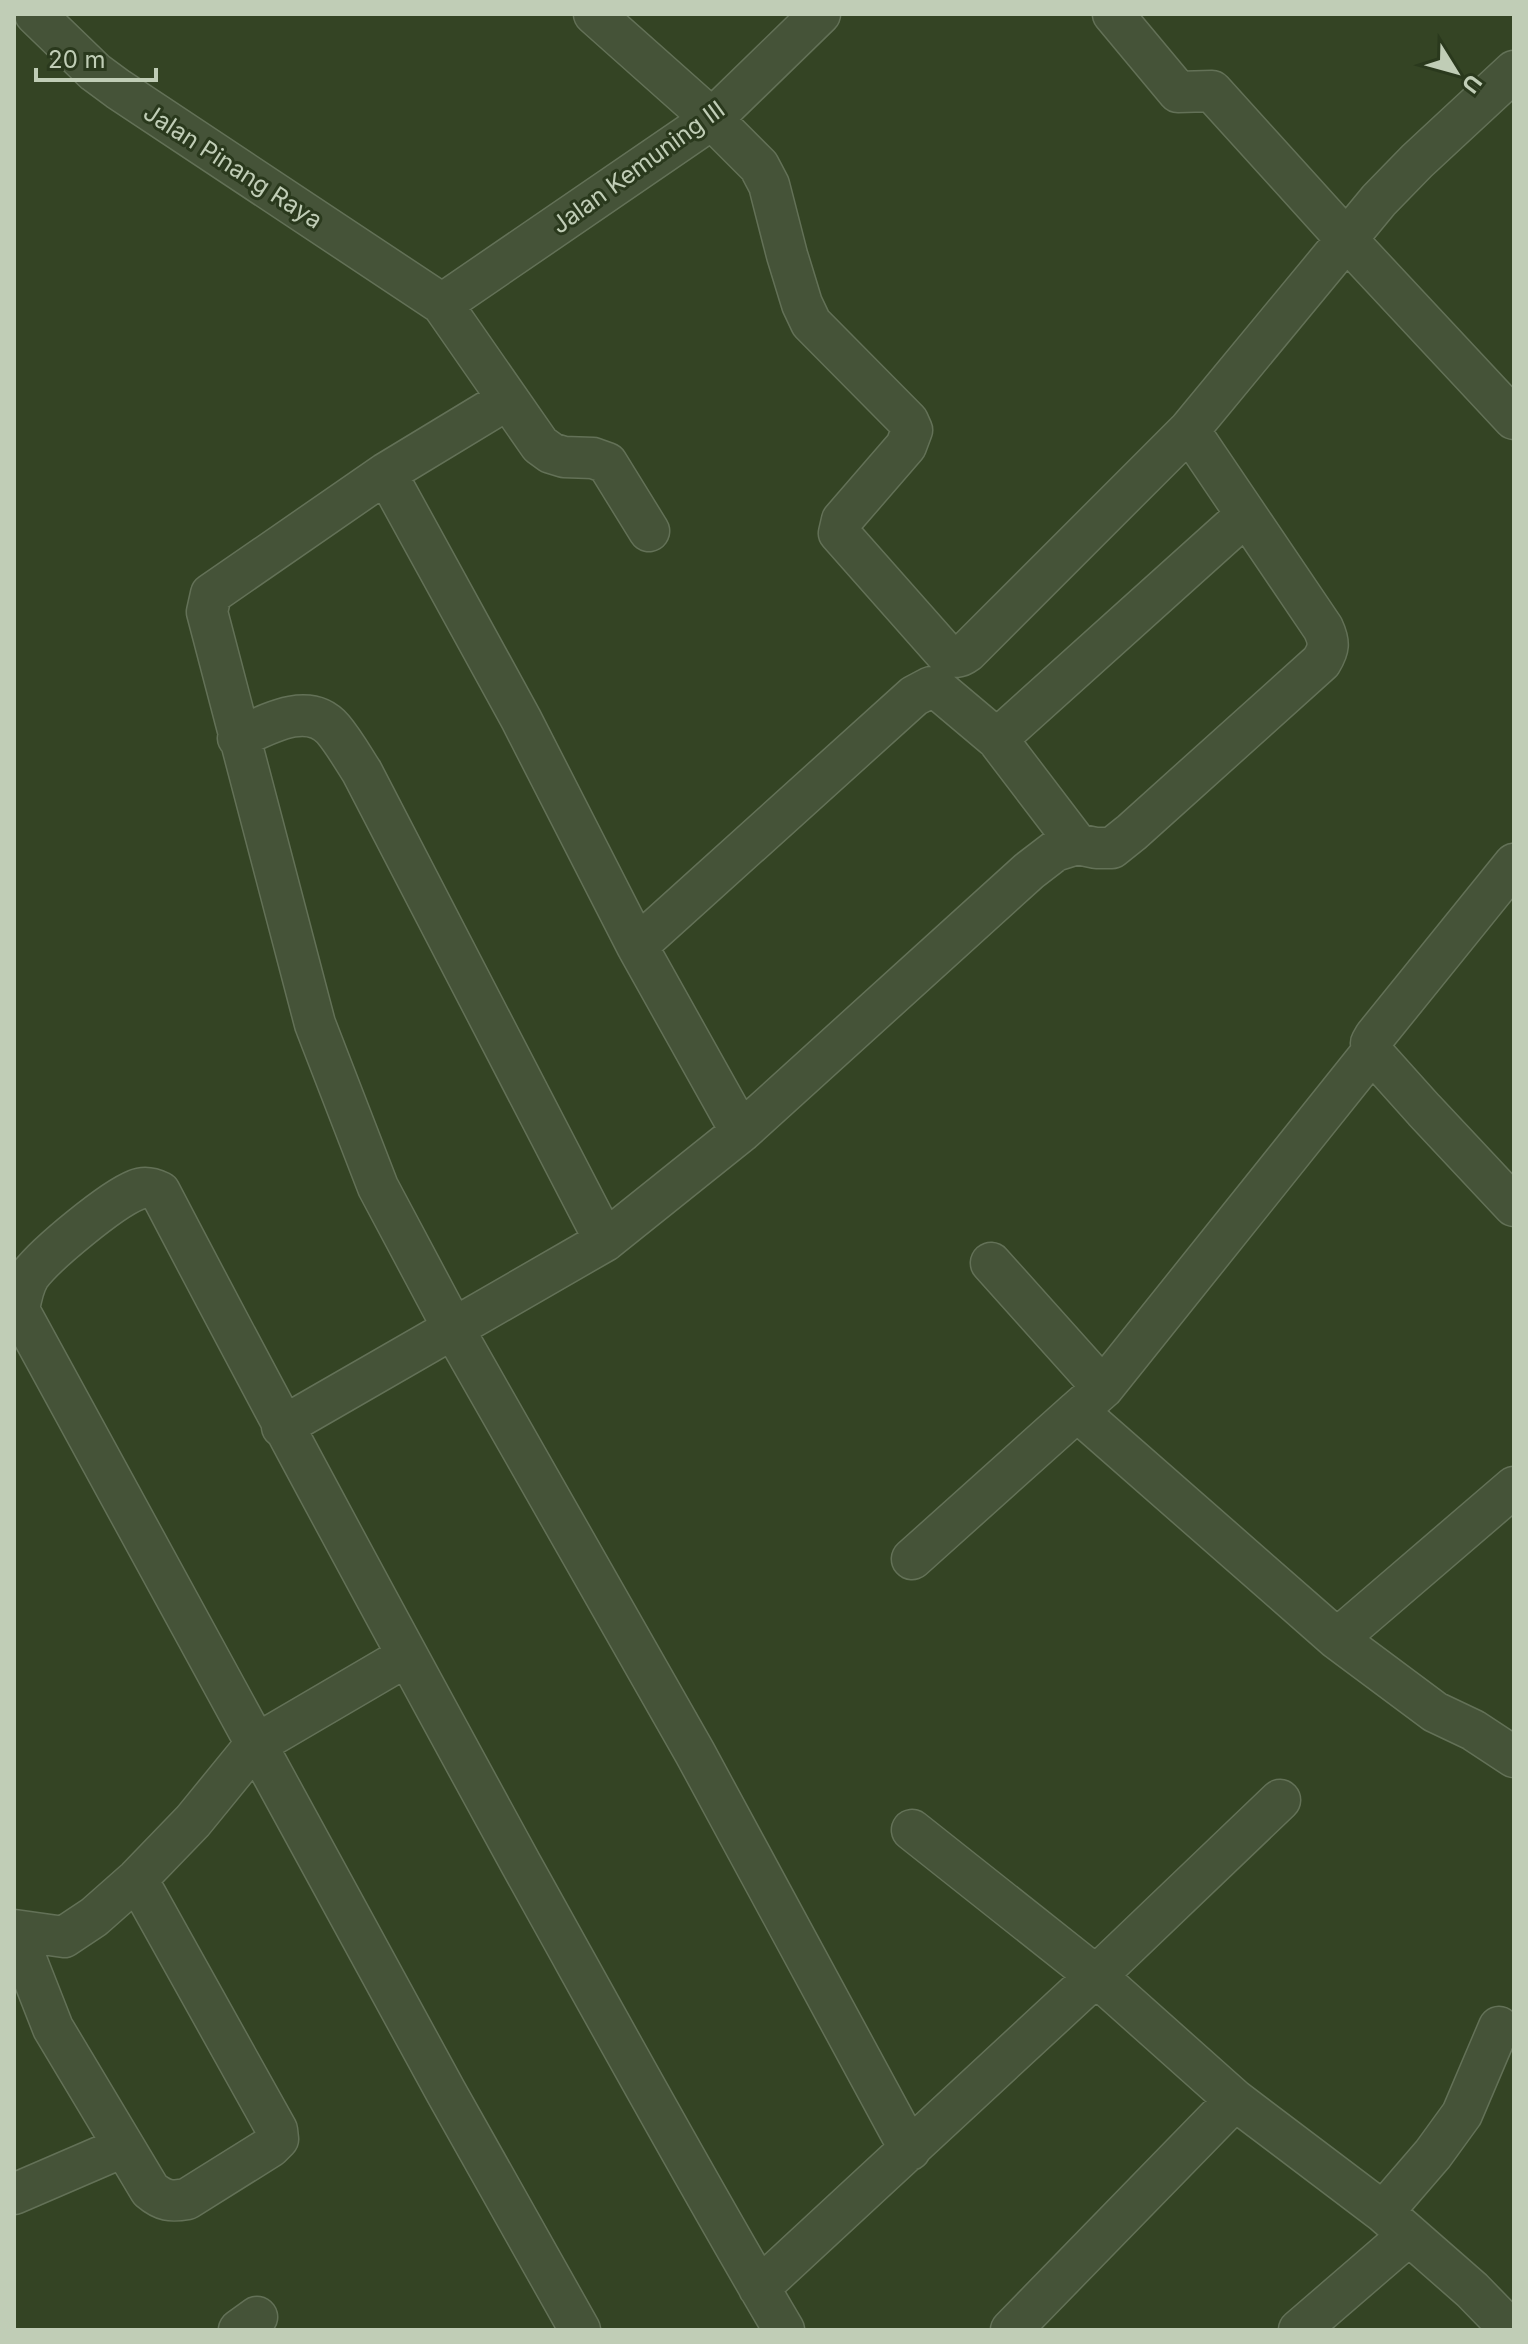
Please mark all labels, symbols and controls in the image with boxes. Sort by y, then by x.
scale bar [36,32,156,82]
north arrow [1416,32,1496,112]
text: 20 m [48,45,106,74]
text: U [1457,70,1487,98]
street label: Jalan Kemuning III [546,95,730,239]
street label: Jalan Pinang Raya [138,97,328,235]

